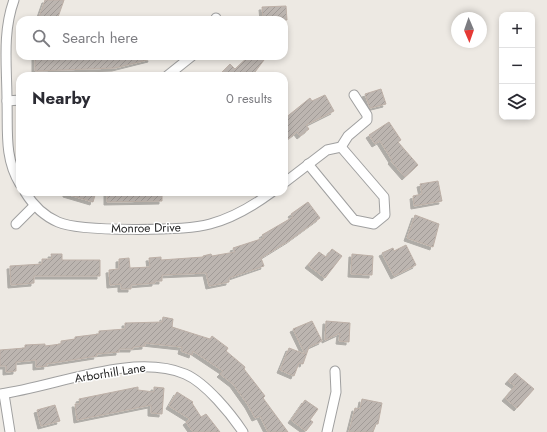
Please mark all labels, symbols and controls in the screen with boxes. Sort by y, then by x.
north arrow [451,12,487,48]
map controls [499,12,535,120]
button: + [499,12,535,48]
search box [16,16,288,60]
icon: search [30,27,52,49]
text: Search here [62,27,138,49]
button: − [499,48,535,84]
button: layers [499,84,535,120]
text: Nearby [32,86,90,110]
text: 0 results [226,89,272,108]
street label: Monroe Drive [111,218,181,238]
street label: Arborhill Lane [73,358,147,388]

